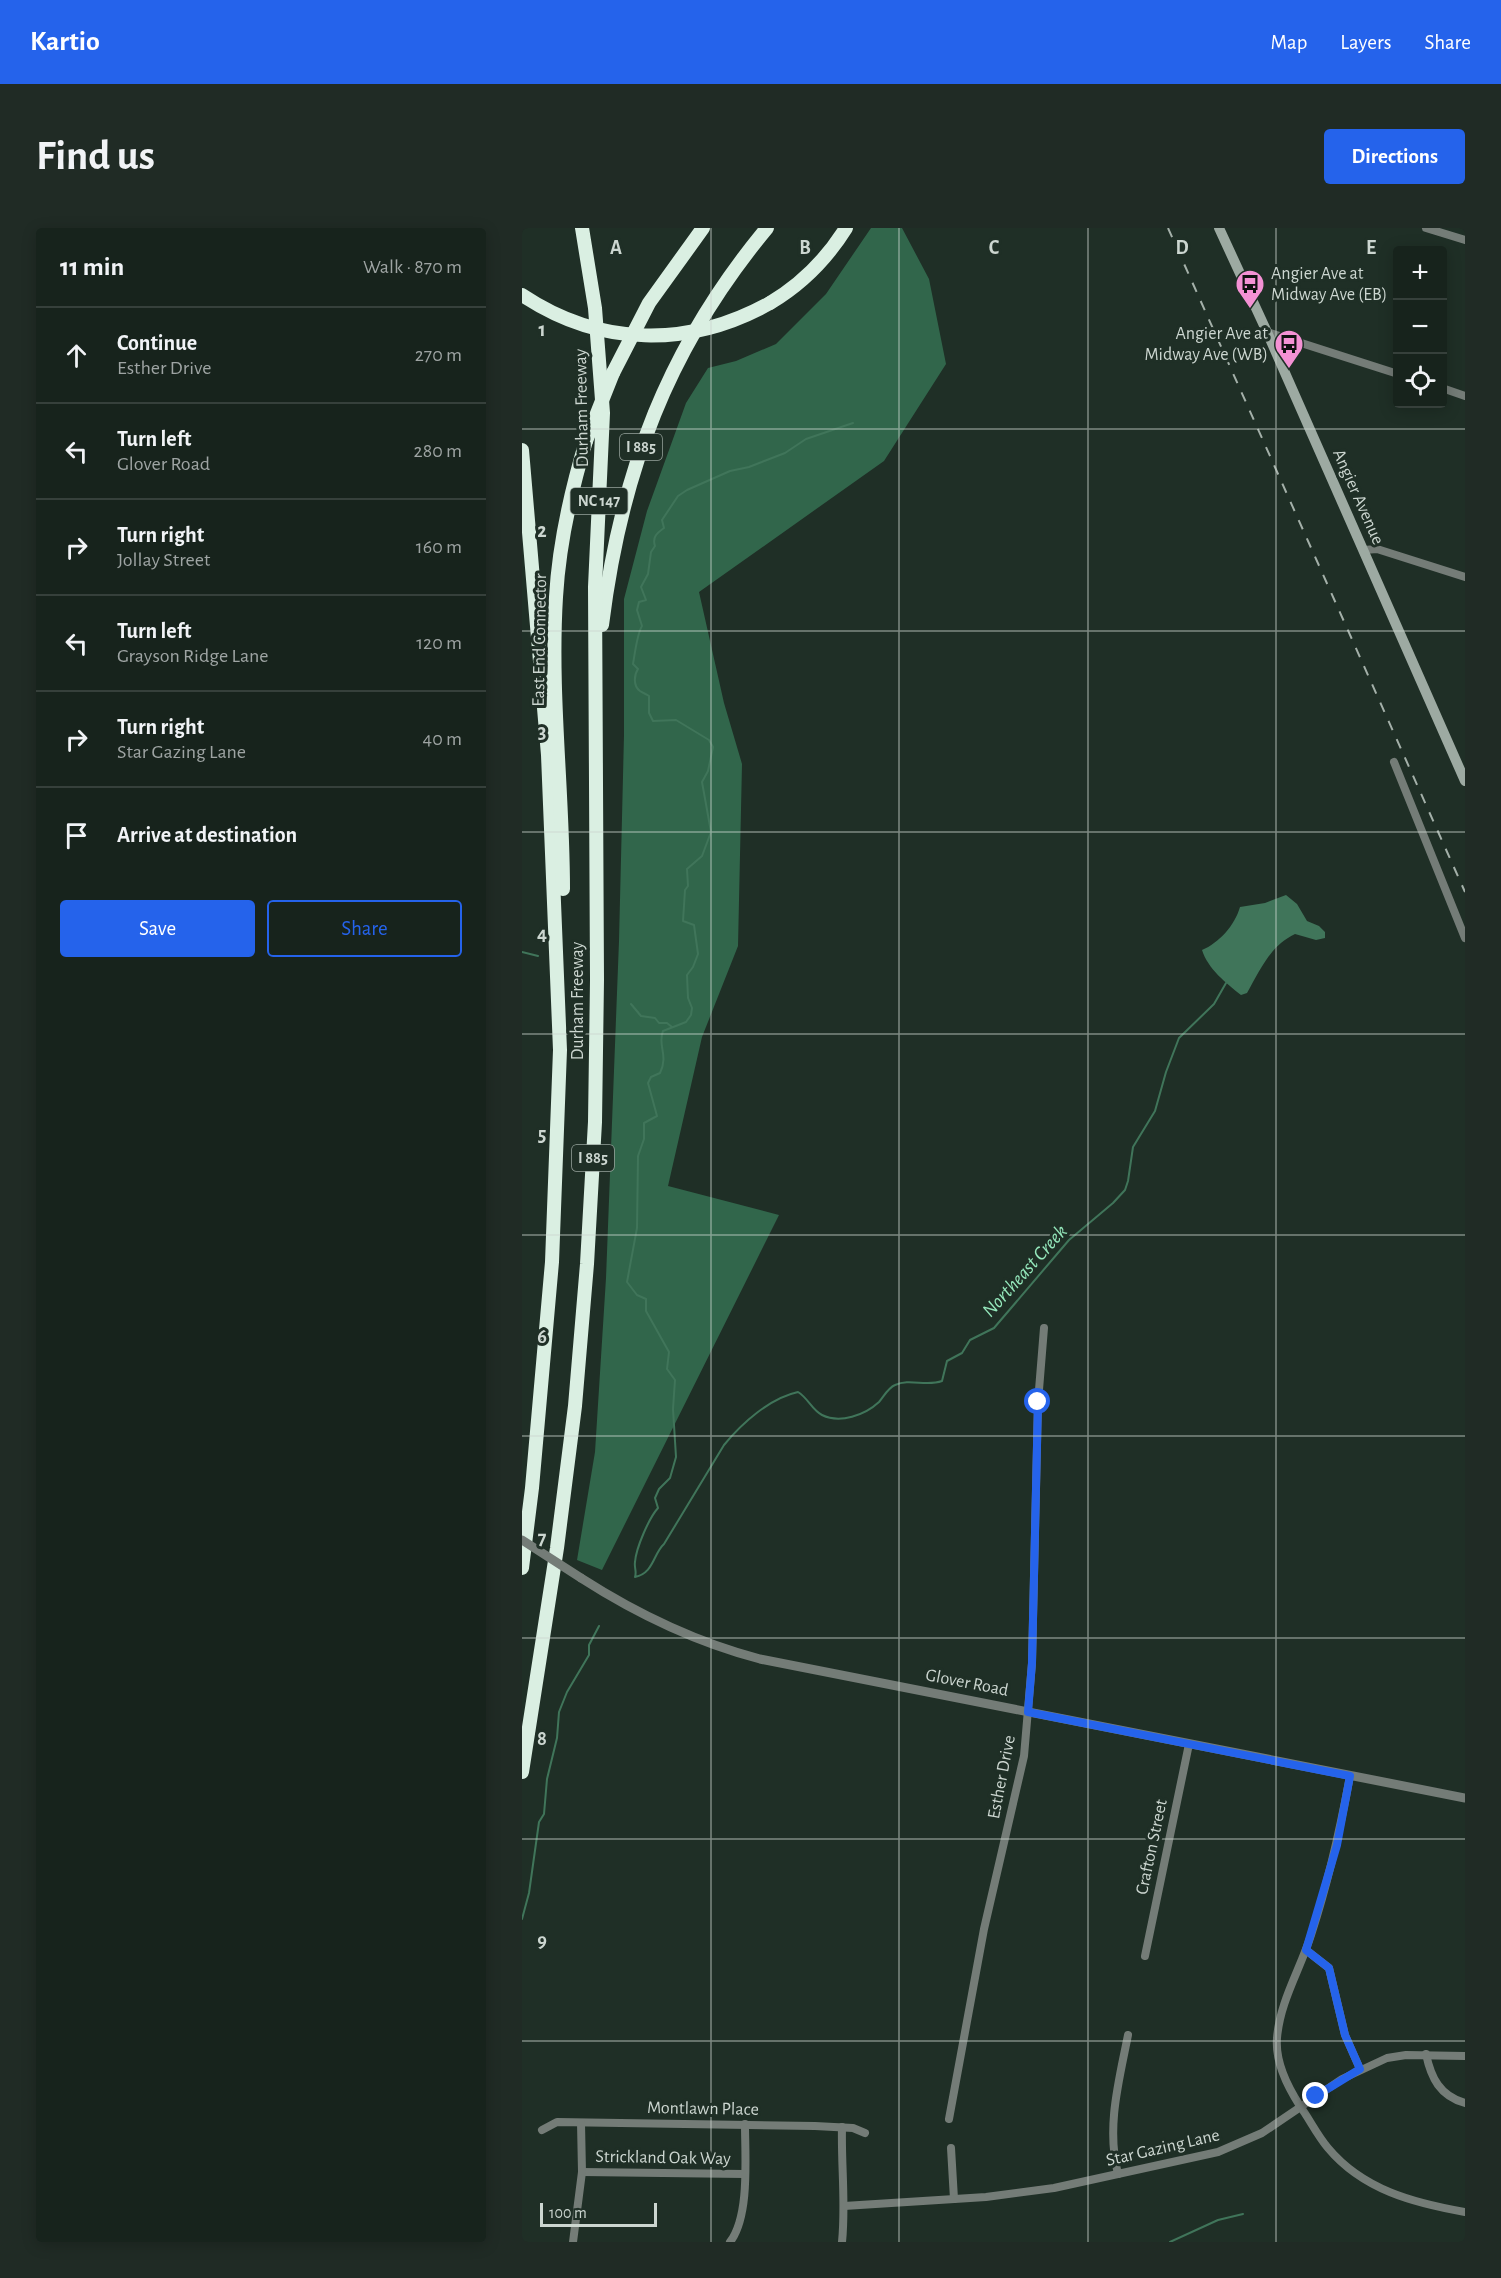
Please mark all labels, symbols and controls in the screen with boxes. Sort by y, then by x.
text: Kartio [30,28,100,56]
text: Map [1271,32,1307,53]
text: Layers [1340,32,1391,53]
text: Share [1424,32,1471,53]
button: Directions [1324,129,1465,184]
text: Find us [36,135,155,177]
text: A [610,238,622,258]
text: B [799,238,811,258]
text: C [989,238,1000,258]
text: D [1175,238,1189,258]
text: E [1366,238,1376,258]
map controls [1393,246,1447,408]
button: + [1393,246,1447,300]
text: 11 min [60,254,124,280]
text: Walk · 870 m [363,257,462,277]
place label: Angier Ave at Midway Ave (EB) [1271,265,1387,304]
bus stop icon: Angier Ave at Midway Ave (EB) [1234,268,1266,310]
button: − [1393,300,1447,354]
text: 1 [538,320,546,340]
place label: Angier Ave at Midway Ave (WB) [1144,325,1268,364]
bus stop icon: Angier Ave at Midway Ave (WB) [1273,328,1305,370]
text: Continue [117,332,197,354]
icon: ahead [60,339,93,372]
text: 270 m [415,345,462,365]
street label: Durham Freeway [572,348,592,467]
button: locate [1393,354,1447,408]
text: Esther Drive [117,358,211,378]
text: Turn left [117,428,191,450]
road number: I 885 [620,434,662,460]
icon: left [60,435,93,468]
text: 280 m [414,441,462,461]
street label: Angier Avenue [1329,447,1387,547]
text: Glover Road [117,454,210,474]
road number: NC 147 [570,488,628,514]
text: 2 [537,521,547,541]
text: Turn right [117,524,204,546]
icon: right [60,531,93,564]
text: 160 m [416,537,462,557]
text: Jollay Street [117,550,210,570]
street label: East End Connector [530,573,550,707]
text: Turn left [117,620,191,642]
icon: left [60,627,93,660]
text: 120 m [416,633,462,653]
text: Grayson Ridge Lane [117,646,268,666]
text: Turn right [117,716,204,738]
text: 3 [538,722,546,742]
icon: right [60,723,93,756]
text: 40 m [423,729,462,749]
text: Star Gazing Lane [117,742,246,762]
icon: arrive [60,819,93,852]
text: Arrive at destination [117,824,297,846]
button: Save [60,900,255,957]
button: Share [267,900,462,957]
text: 4 [537,924,547,944]
street label: Durham Freeway [569,941,587,1060]
text: 5 [538,1125,546,1145]
road number: I 885 [572,1145,614,1171]
water label: Northeast Creek [979,1221,1071,1321]
text: 6 [537,1327,547,1347]
route start [1024,1388,1050,1414]
text: 7 [538,1528,547,1548]
street label: Glover Road [924,1666,1010,1700]
text: 8 [537,1729,547,1749]
street label: Esther Drive [985,1734,1019,1820]
street label: Crafton Street [1133,1797,1171,1896]
text: 9 [537,1931,547,1951]
route end [1302,2082,1328,2108]
street label: Montlawn Place [647,2099,759,2119]
street label: Star Gazing Lane [1104,2126,1222,2170]
street label: Strickland Oak Way [595,2148,731,2168]
scale bar [540,2200,657,2228]
text: 100 m [549,2205,587,2221]

